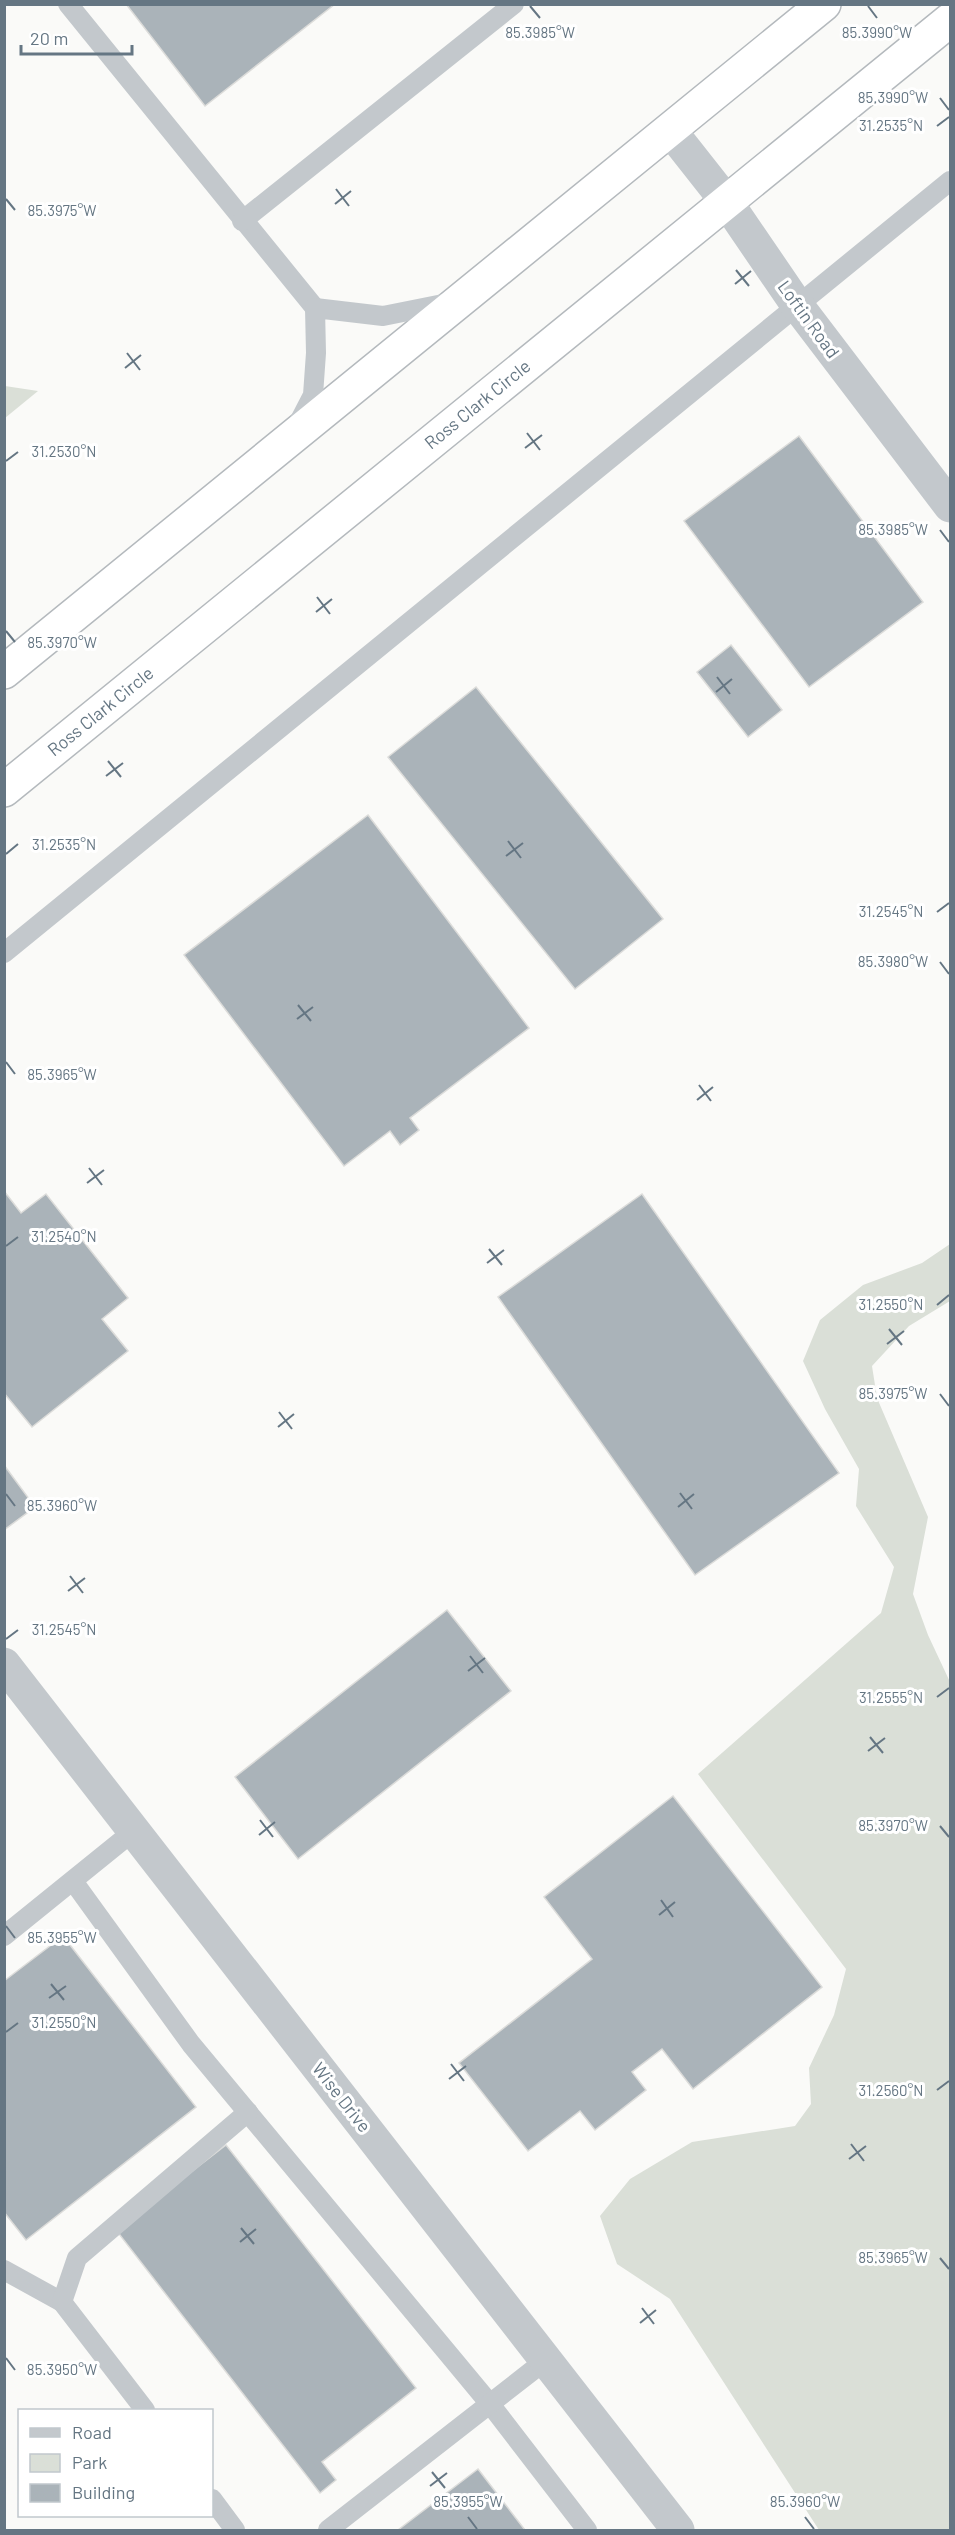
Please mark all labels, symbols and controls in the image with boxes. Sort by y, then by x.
scale bar [21,18,132,56]
text: 85.3985°W [505,23,575,41]
text: 85.3990°W [842,23,912,41]
text: 20 m [30,27,68,49]
text: 85.3990°W [858,88,928,106]
text: 31.2535°N [859,116,923,134]
text: 85.3975°W [28,201,96,219]
street label: Loftin Road [773,276,845,362]
street label: Ross Clark Circle [420,355,534,453]
text: 31.2530°N [32,442,96,460]
text: 85.3985°W [858,520,928,538]
text: 85.3970°W [27,633,97,651]
street label: Ross Clark Circle [43,662,157,760]
text: 31.2535°N [32,835,96,853]
text: 31.2545°N [859,902,923,920]
text: 85.3980°W [858,952,928,970]
text: 85.3965°W [27,1065,97,1083]
text: 31.2540°N [31,1227,97,1245]
text: 31.2550°N [859,1295,923,1313]
text: 85.3975°W [859,1384,927,1402]
text: 85.3960°W [27,1496,97,1514]
text: 31.2545°N [32,1620,96,1638]
text: 31.2555°N [859,1688,923,1706]
text: 85.3970°W [858,1816,928,1834]
text: 85.3955°W [27,1928,97,1946]
text: 31.2550°N [32,2013,96,2031]
street label: Wise Drive [308,2058,376,2136]
text: 31.2560°N [859,2081,923,2099]
text: 85.3965°W [858,2248,928,2266]
text: 85.3950°W [27,2360,97,2378]
legend [18,2409,213,2517]
text: Road [72,2421,112,2443]
text: Park [72,2451,107,2473]
text: Building [72,2481,135,2503]
text: 85.3955°W [433,2492,503,2510]
text: 85.3960°W [770,2492,840,2510]

